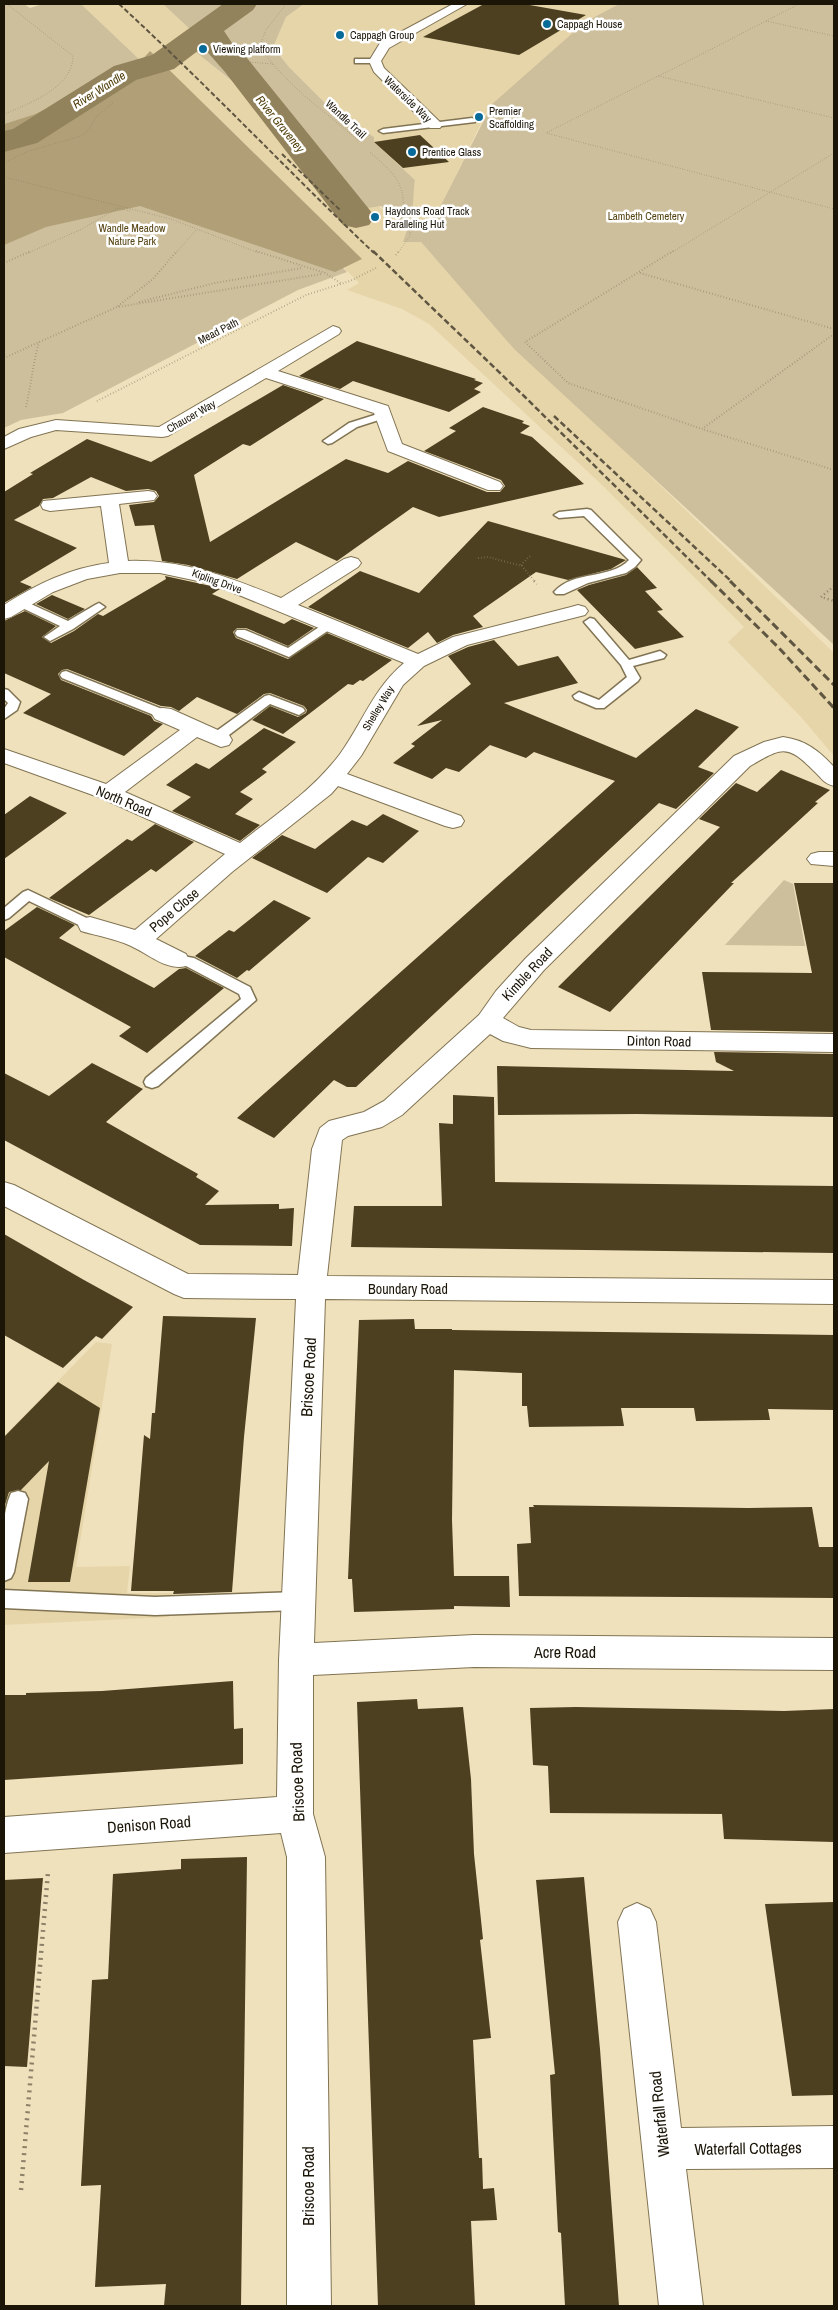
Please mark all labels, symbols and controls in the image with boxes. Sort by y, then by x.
place label: Cappagh House [557,17,622,31]
marker: Cappagh House [541,18,553,30]
place label: Cappagh Group [350,28,414,42]
marker: Cappagh Group [334,29,346,41]
place label: Viewing platform [213,42,281,56]
marker: Viewing platform [197,43,209,55]
water label: River Wandle [70,67,129,113]
street label: Waterside Way [381,73,435,126]
water label: River Graveney [252,92,309,157]
street label: Wandle Trail [323,97,369,141]
place label: Premier Scaffolding [489,104,534,131]
marker: Premier Scaffolding [473,111,485,123]
place label: Prentice Glass [422,145,482,159]
marker: Prentice Glass [406,146,418,158]
place label: Haydons Road Track Paralleling Hut [385,204,470,231]
park label: Lambeth Cemetery [608,209,685,223]
marker: Haydons Road Track Paralleling Hut [369,211,381,223]
park label: Wandle Meadow Nature Park [99,221,166,248]
street label: Mead Path [195,315,241,347]
street label: Chaucer Way [164,396,218,436]
street label: Kipling Drive [190,566,244,596]
street label: Shelley Way [359,683,397,733]
street label: North Road [93,781,155,821]
street label: Pope Close [145,884,203,936]
street label: Kimble Road [498,944,556,1004]
street label: Dinton Road [627,1031,691,1051]
street label: Boundary Road [368,1280,448,1298]
street label: Briscoe Road [295,1337,321,1417]
street label: Acre Road [533,1641,596,1663]
street label: Briscoe Road [285,1742,309,1822]
street label: Denison Road [106,1810,192,1838]
street label: Waterfall Road [644,2070,674,2158]
street label: Waterfall Cottages [694,2136,802,2160]
street label: Briscoe Road [297,2146,319,2226]

